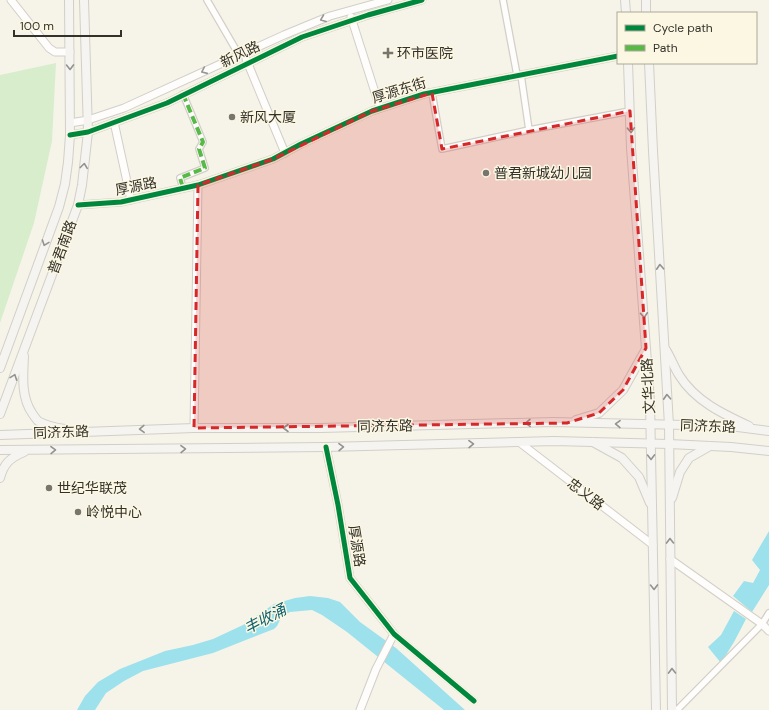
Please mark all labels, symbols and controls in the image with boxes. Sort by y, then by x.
scale bar [14,12,121,38]
legend [617,12,757,64]
one-way arrow [320,14,328,22]
text: 100 m [20,18,54,34]
text: Cycle path [653,20,713,36]
street label: 新风路 [217,37,263,71]
text: Path [653,40,678,56]
place label: 环市医院 [397,44,453,62]
marker: 环市医院 [382,47,394,59]
one-way arrow [66,64,74,70]
one-way arrow [201,66,209,74]
street label: 厚源东街 [370,73,428,107]
place label: 新风大厦 [240,108,296,126]
marker: 新风大厦 [227,112,237,122]
one-way arrow [626,127,635,133]
one-way arrow [79,163,88,169]
place label: 普君新城幼儿园 [494,164,592,182]
marker: 普君新城幼儿园 [481,168,491,178]
street label: 厚源路 [114,173,158,199]
street label: 普君南路 [44,218,80,276]
one-way arrow [42,240,50,247]
one-way arrow [655,264,664,270]
one-way arrow [639,312,648,319]
street label: 文华北路 [638,358,658,414]
one-way arrow [9,374,17,381]
one-way arrow [663,394,672,400]
street label: 同济东路 [680,416,736,436]
street label: 同济东路 [357,417,413,435]
one-way arrow [525,419,531,427]
one-way arrow [615,420,621,428]
street label: 同济东路 [33,422,89,442]
one-way arrow [283,424,289,432]
one-way arrow [139,425,145,434]
one-way arrow [468,439,474,448]
one-way arrow [338,442,344,451]
one-way arrow [180,444,186,453]
one-way arrow [50,446,56,454]
one-way arrow [647,454,655,460]
street label: 忠义路 [564,474,608,514]
place label: 世纪华联茂 [57,479,127,497]
marker: 世纪华联茂 [44,483,54,493]
place label: 岭悦中心 [86,503,142,521]
marker: 岭悦中心 [73,507,83,517]
street label: 厚源路 [345,524,369,568]
one-way arrow [666,538,674,544]
one-way arrow [650,584,658,590]
water label: 丰收涌 [240,599,291,638]
one-way arrow [668,668,676,674]

